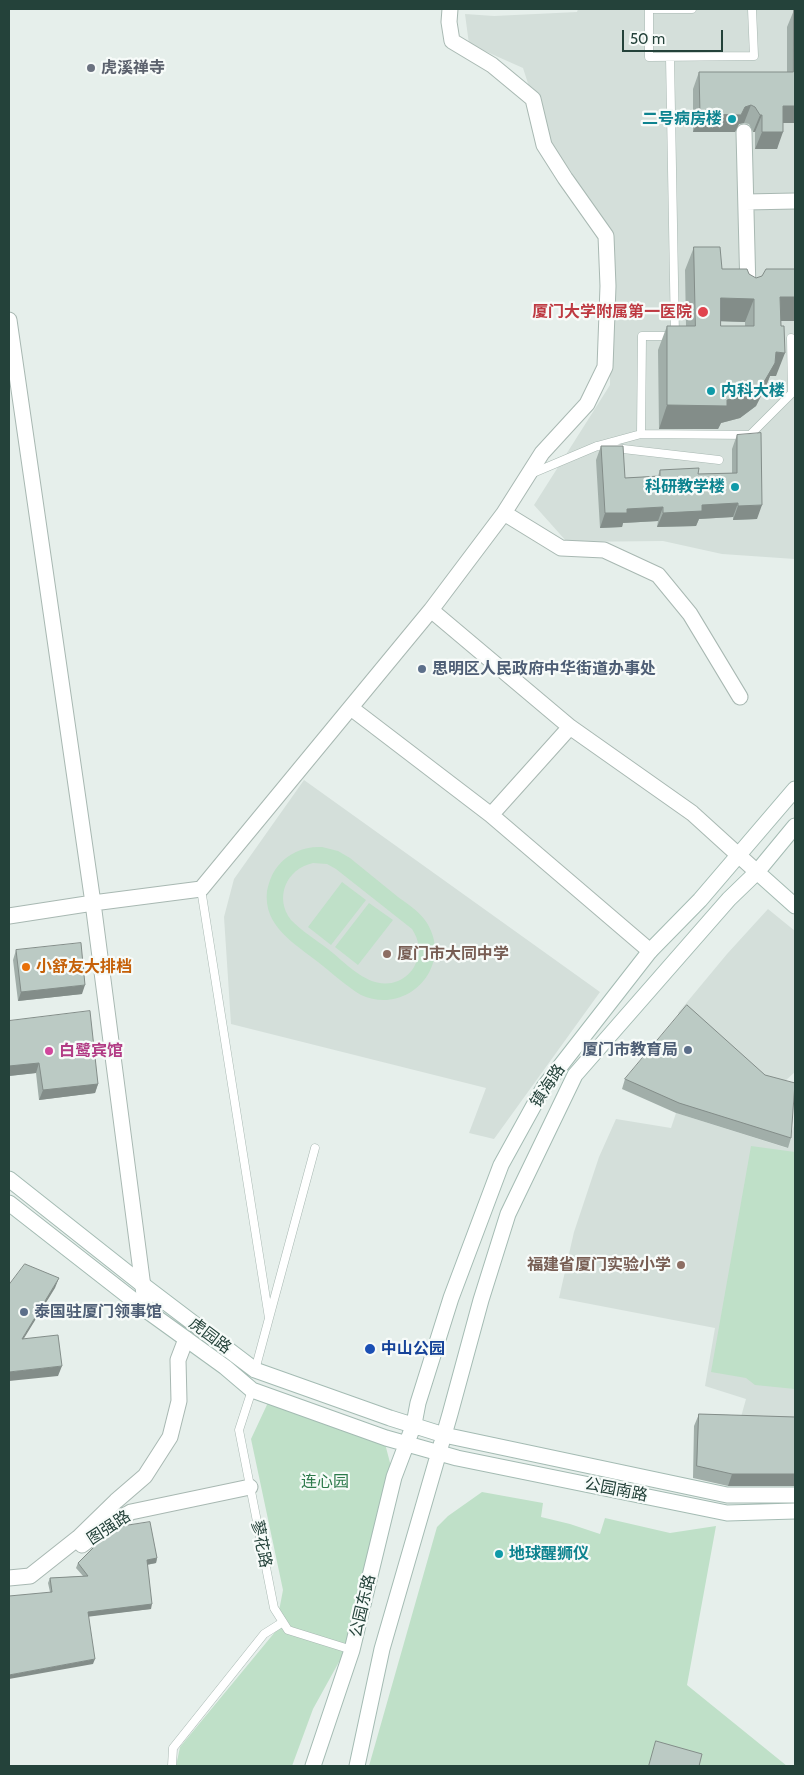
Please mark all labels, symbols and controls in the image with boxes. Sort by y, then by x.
scale bar [624,20,725,52]
text: 50 m [630,30,665,48]
place label: 虎溪禅寺 [101,58,165,78]
marker: 虎溪禅寺 [85,62,97,74]
place label: 二号病房楼 [642,109,722,129]
marker: 二号病房楼 [726,113,738,125]
place label: 厦门大学附属第一医院 [532,302,692,322]
marker: 厦门大学附属第一医院 [696,305,710,319]
place label: 内科大楼 [721,381,785,401]
marker: 内科大楼 [705,385,717,397]
place label: 科研教学楼 [645,477,725,497]
marker: 科研教学楼 [729,481,741,493]
place label: 思明区人民政府中华街道办事处 [432,659,656,679]
marker: 思明区人民政府中华街道办事处 [416,663,428,675]
place label: 厦门市大同中学 [397,944,509,964]
marker: 厦门市大同中学 [381,948,393,960]
place label: 小舒友大排档 [36,957,132,977]
marker: 小舒友大排档 [20,961,32,973]
place label: 厦门市教育局 [582,1040,678,1060]
place label: 白鹭宾馆 [59,1041,123,1061]
marker: 厦门市教育局 [682,1044,694,1056]
marker: 白鹭宾馆 [43,1045,55,1057]
street label: 镇海路 [527,1061,569,1111]
place label: 福建省厦门实验小学 [527,1255,671,1275]
marker: 福建省厦门实验小学 [675,1259,687,1271]
place label: 泰国驻厦门领事馆 [34,1302,162,1322]
marker: 泰国驻厦门领事馆 [18,1306,30,1318]
street label: 虎园路 [185,1314,235,1358]
place label: 中山公园 [381,1339,445,1359]
marker: 中山公园 [363,1342,377,1356]
park label: 连心园 [301,1472,349,1492]
street label: 公园南路 [583,1474,649,1506]
street label: 图强路 [84,1507,134,1549]
street label: 蓼花路 [247,1519,275,1569]
place label: 地球醒狮仪 [509,1544,589,1564]
marker: 地球醒狮仪 [493,1548,505,1560]
street label: 公园东路 [346,1573,380,1639]

